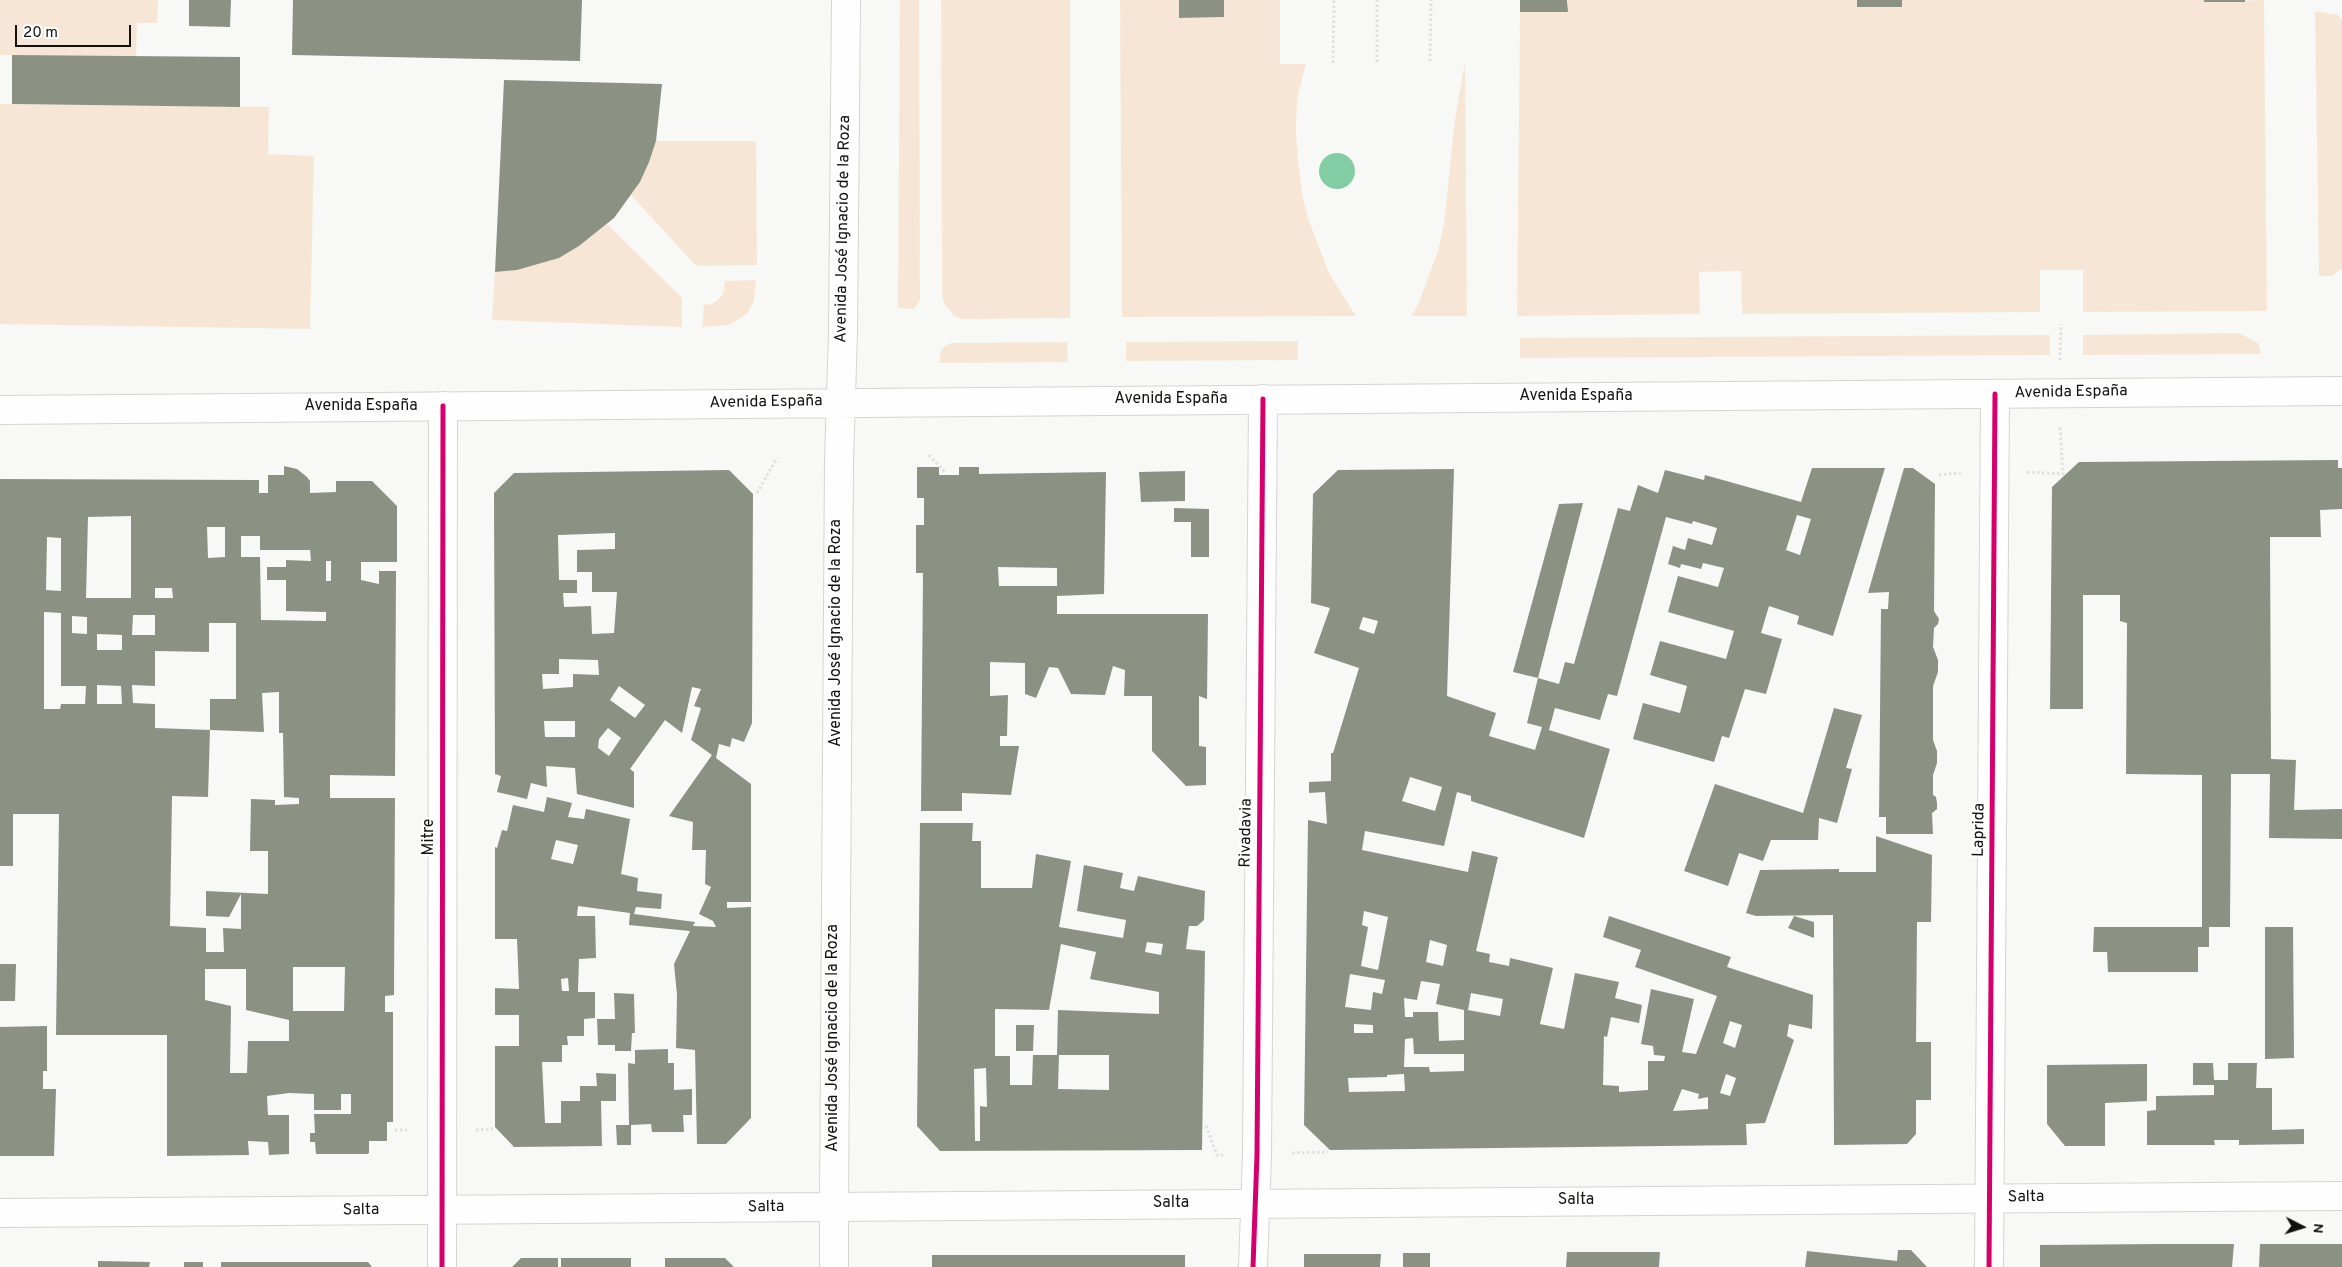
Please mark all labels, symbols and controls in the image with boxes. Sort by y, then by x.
scale bar [18,15,134,47]
text: 20 m [23,24,58,43]
street label: Avenida José Ignacio de la Roza [832,115,856,343]
street label: Avenida España [2014,382,2128,404]
street label: Avenida España [1519,387,1633,407]
street label: Avenida España [1114,390,1228,410]
street label: Avenida España [709,392,823,414]
street label: Avenida España [304,397,418,417]
street label: Avenida José Ignacio de la Roza [827,519,847,747]
street label: Rivadavia [1237,798,1257,868]
street label: Laprida [1970,803,1990,857]
street label: Mitre [420,819,440,855]
street label: Avenida José Ignacio de la Roza [824,924,844,1152]
street label: Salta [2008,1188,2044,1208]
street label: Salta [1558,1191,1594,1211]
street label: Salta [1153,1194,1189,1214]
street label: Salta [748,1198,784,1218]
street label: Salta [343,1201,379,1221]
north arrow [2277,1202,2327,1252]
text: N [2309,1223,2326,1234]

